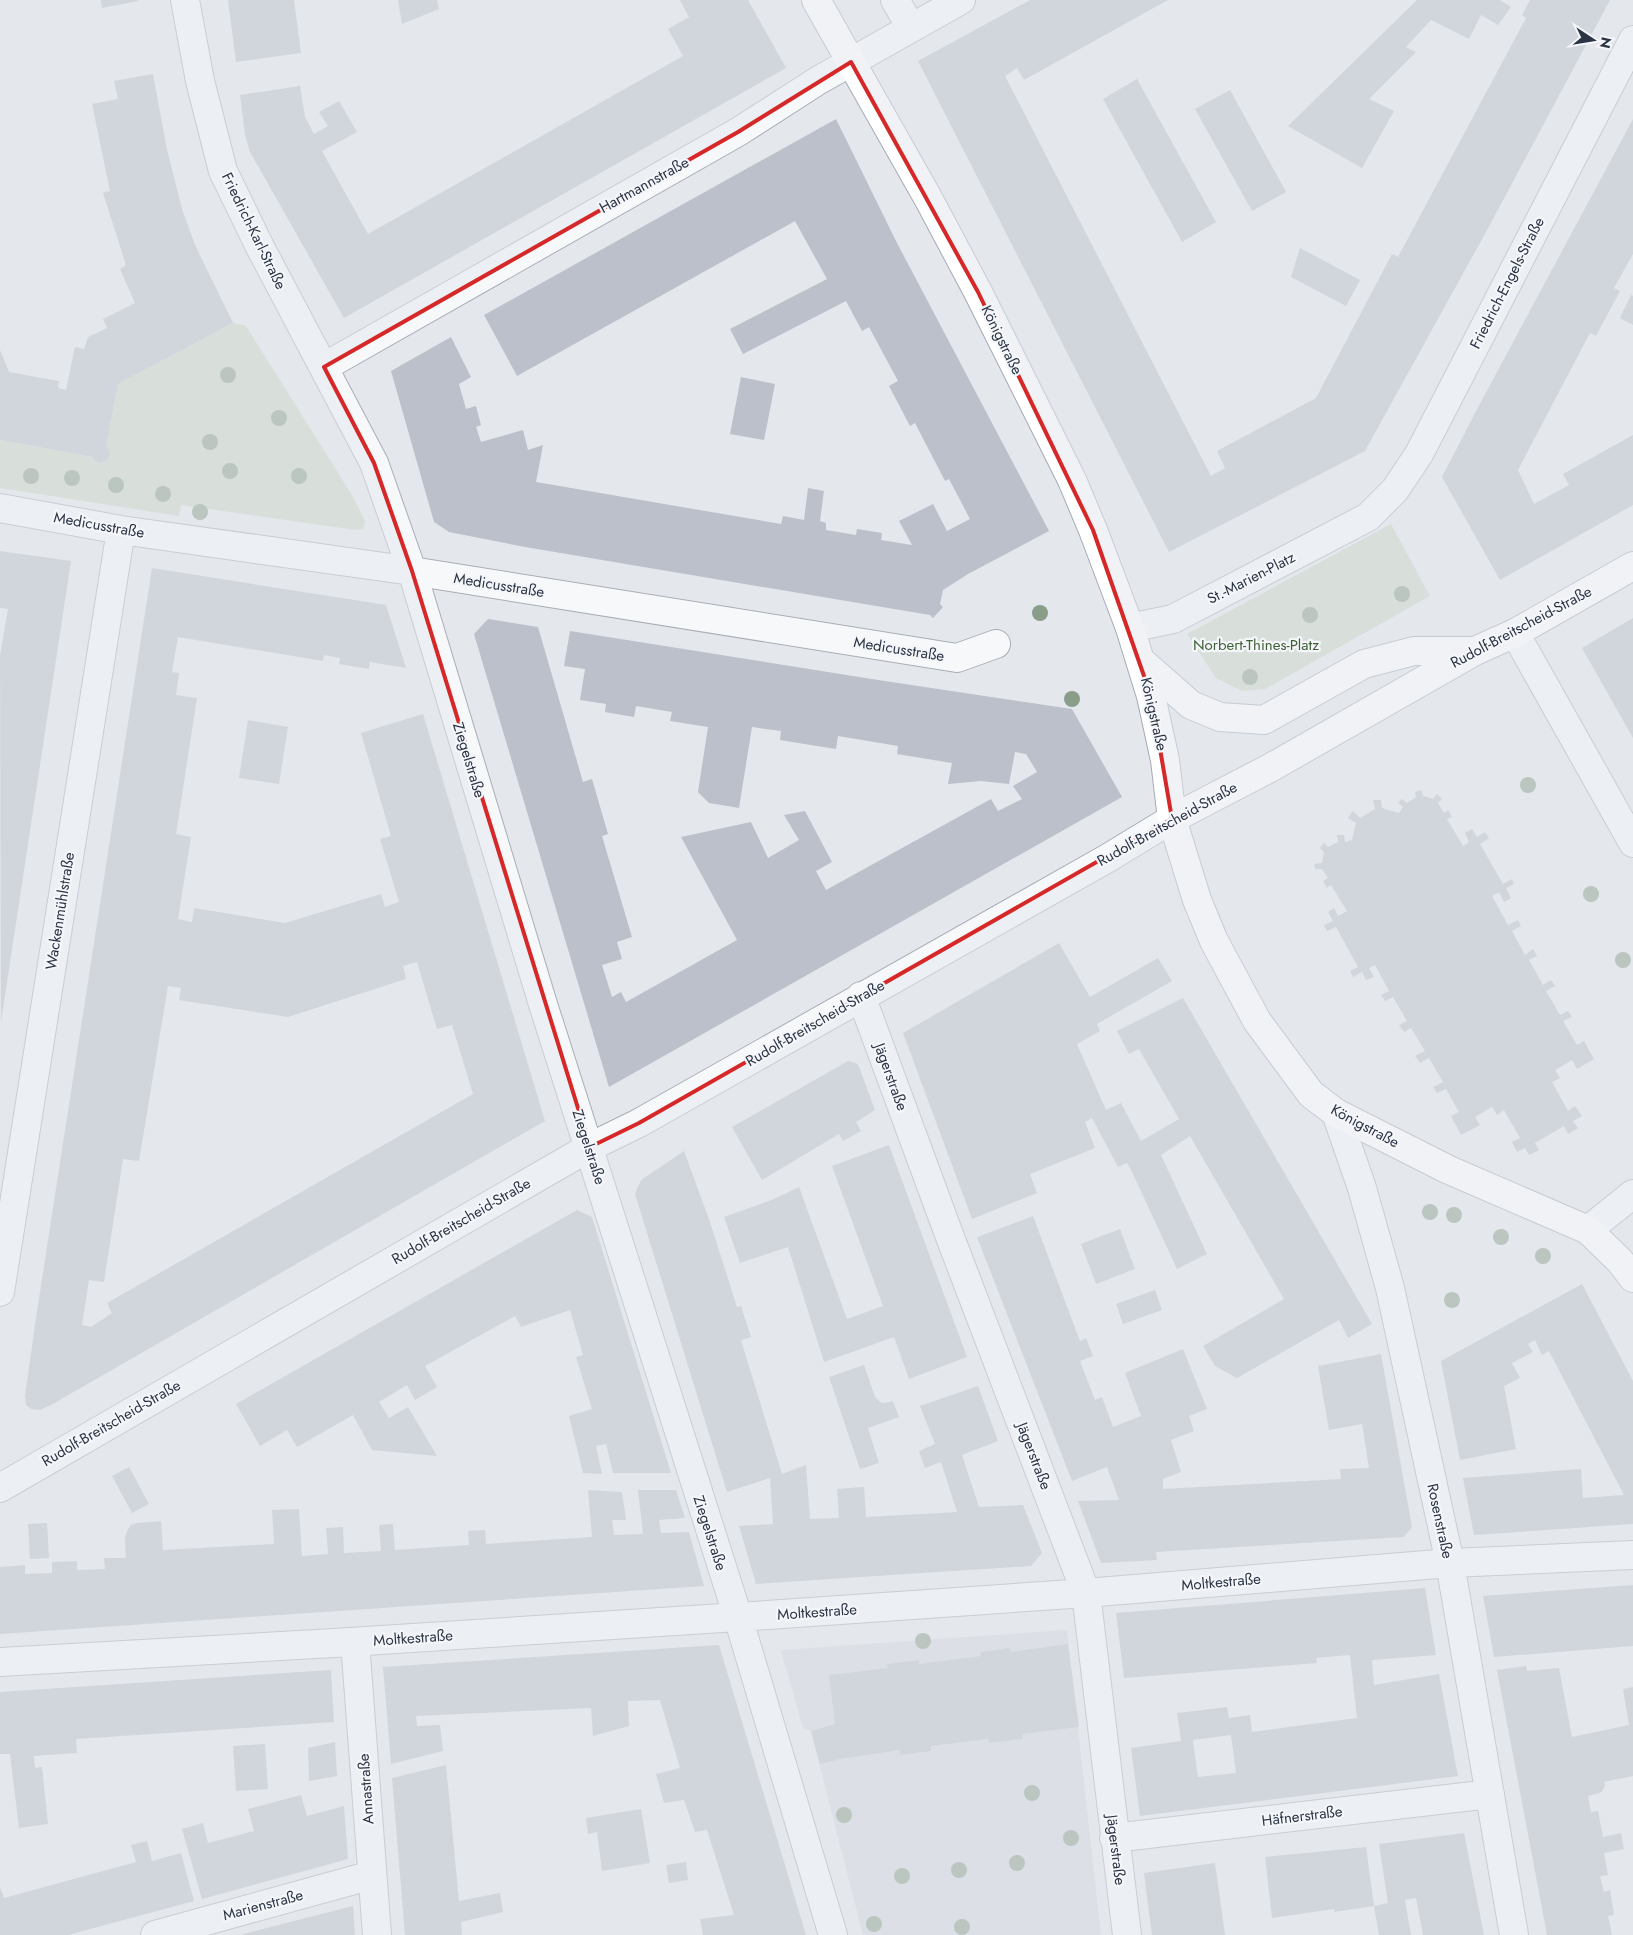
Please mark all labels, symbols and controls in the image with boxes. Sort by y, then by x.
north arrow [1568,15,1618,65]
text: N [1595,35,1617,50]
street label: Hartmannstraße [595,151,693,219]
street label: Friedrich-Karl-Straße [216,169,292,293]
street label: Friedrich-Engels-Straße [1464,213,1550,353]
street label: Königstraße [976,302,1028,379]
street label: Medicusstraße [52,506,146,544]
street label: St.-Marien-Platz [1203,546,1299,610]
street label: Medicusstraße [452,567,546,603]
street label: Rudolf-Breitscheid-Straße [1446,580,1596,674]
street label: Medicusstraße [852,631,946,667]
park label: Norbert-Thines-Platz [1193,634,1319,656]
street label: Königstraße [1135,675,1173,753]
street label: Ziegelstraße [447,720,491,801]
street label: Rudolf-Breitscheid-Straße [1093,776,1241,872]
street label: Wackenmühlstraße [40,850,80,971]
street label: Rudolf-Breitscheid-Straße [741,974,889,1072]
street label: Jägerstraße [868,1038,913,1114]
street label: Königstraße [1327,1099,1403,1153]
street label: Ziegelstraße [567,1107,612,1188]
street label: Rudolf-Breitscheid-Straße [387,1172,535,1270]
street label: Rudolf-Breitscheid-Straße [37,1374,185,1472]
street label: Jägerstraße [1010,1417,1057,1493]
street label: Rosenstraße [1421,1481,1459,1561]
street label: Ziegelstraße [688,1493,733,1574]
street label: Moltkestraße [1180,1568,1262,1596]
street label: Moltkestraße [776,1598,858,1626]
street label: Moltkestraße [372,1624,454,1652]
street label: Annastraße [353,1753,379,1825]
street label: Häfnerstraße [1260,1800,1344,1832]
street label: Jägerstraße [1101,1812,1131,1887]
street label: Marienstraße [220,1884,306,1926]

